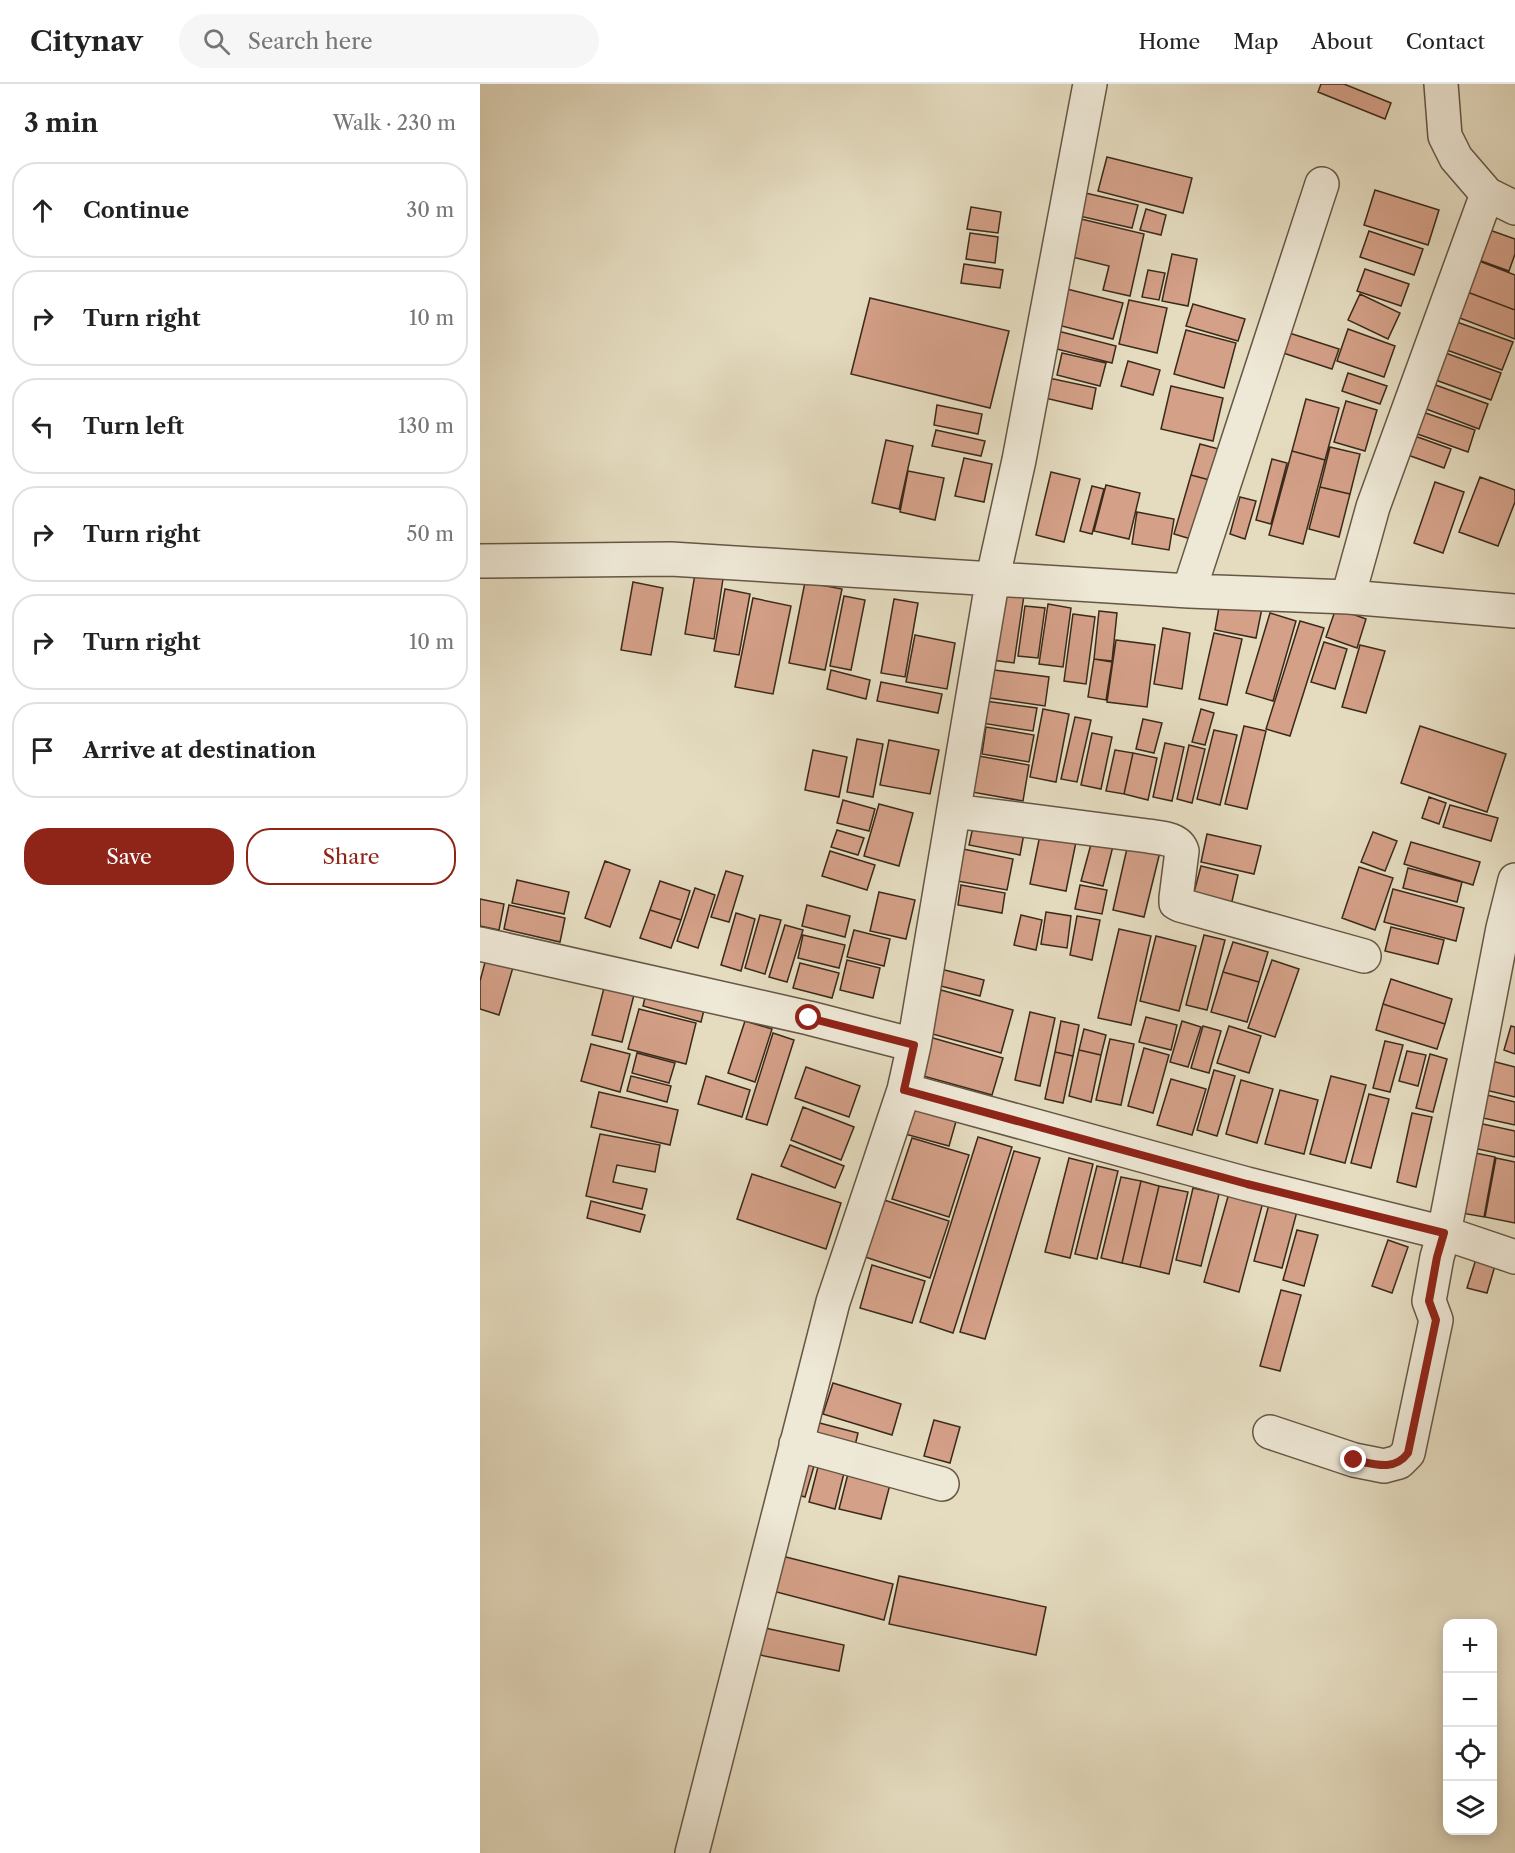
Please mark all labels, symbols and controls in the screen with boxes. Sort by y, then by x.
search box [179,14,599,68]
text: Citynav [30,24,143,58]
icon: search [200,25,233,58]
text: Search here [248,28,372,55]
text: Home [1139,29,1200,54]
text: Map [1233,29,1278,54]
text: About [1311,29,1373,54]
text: Contact [1406,29,1485,54]
text: 3 min [24,107,98,139]
text: Walk · 230 m [333,111,456,135]
icon: ahead [26,194,59,227]
text: Continue [83,197,189,224]
text: 30 m [406,198,454,222]
icon: right [26,302,59,335]
text: Turn right [83,305,201,332]
text: 10 m [409,306,454,330]
icon: left [26,410,59,443]
text: Turn left [83,413,184,440]
text: 130 m [398,414,454,438]
icon: right [26,518,59,551]
text: Turn right [83,521,201,548]
text: 50 m [407,522,454,546]
icon: right [26,626,59,659]
text: Turn right [83,629,201,656]
text: 10 m [409,630,454,654]
icon: arrive [26,734,59,767]
text: Arrive at destination [83,737,316,764]
button: Save [24,828,234,885]
button: Share [246,828,456,885]
route start [795,1004,821,1030]
route end [1340,1446,1366,1472]
map controls [1443,1619,1497,1835]
button: + [1443,1619,1497,1673]
button: − [1443,1673,1497,1727]
button: locate [1443,1727,1497,1781]
button: layers [1443,1781,1497,1835]

